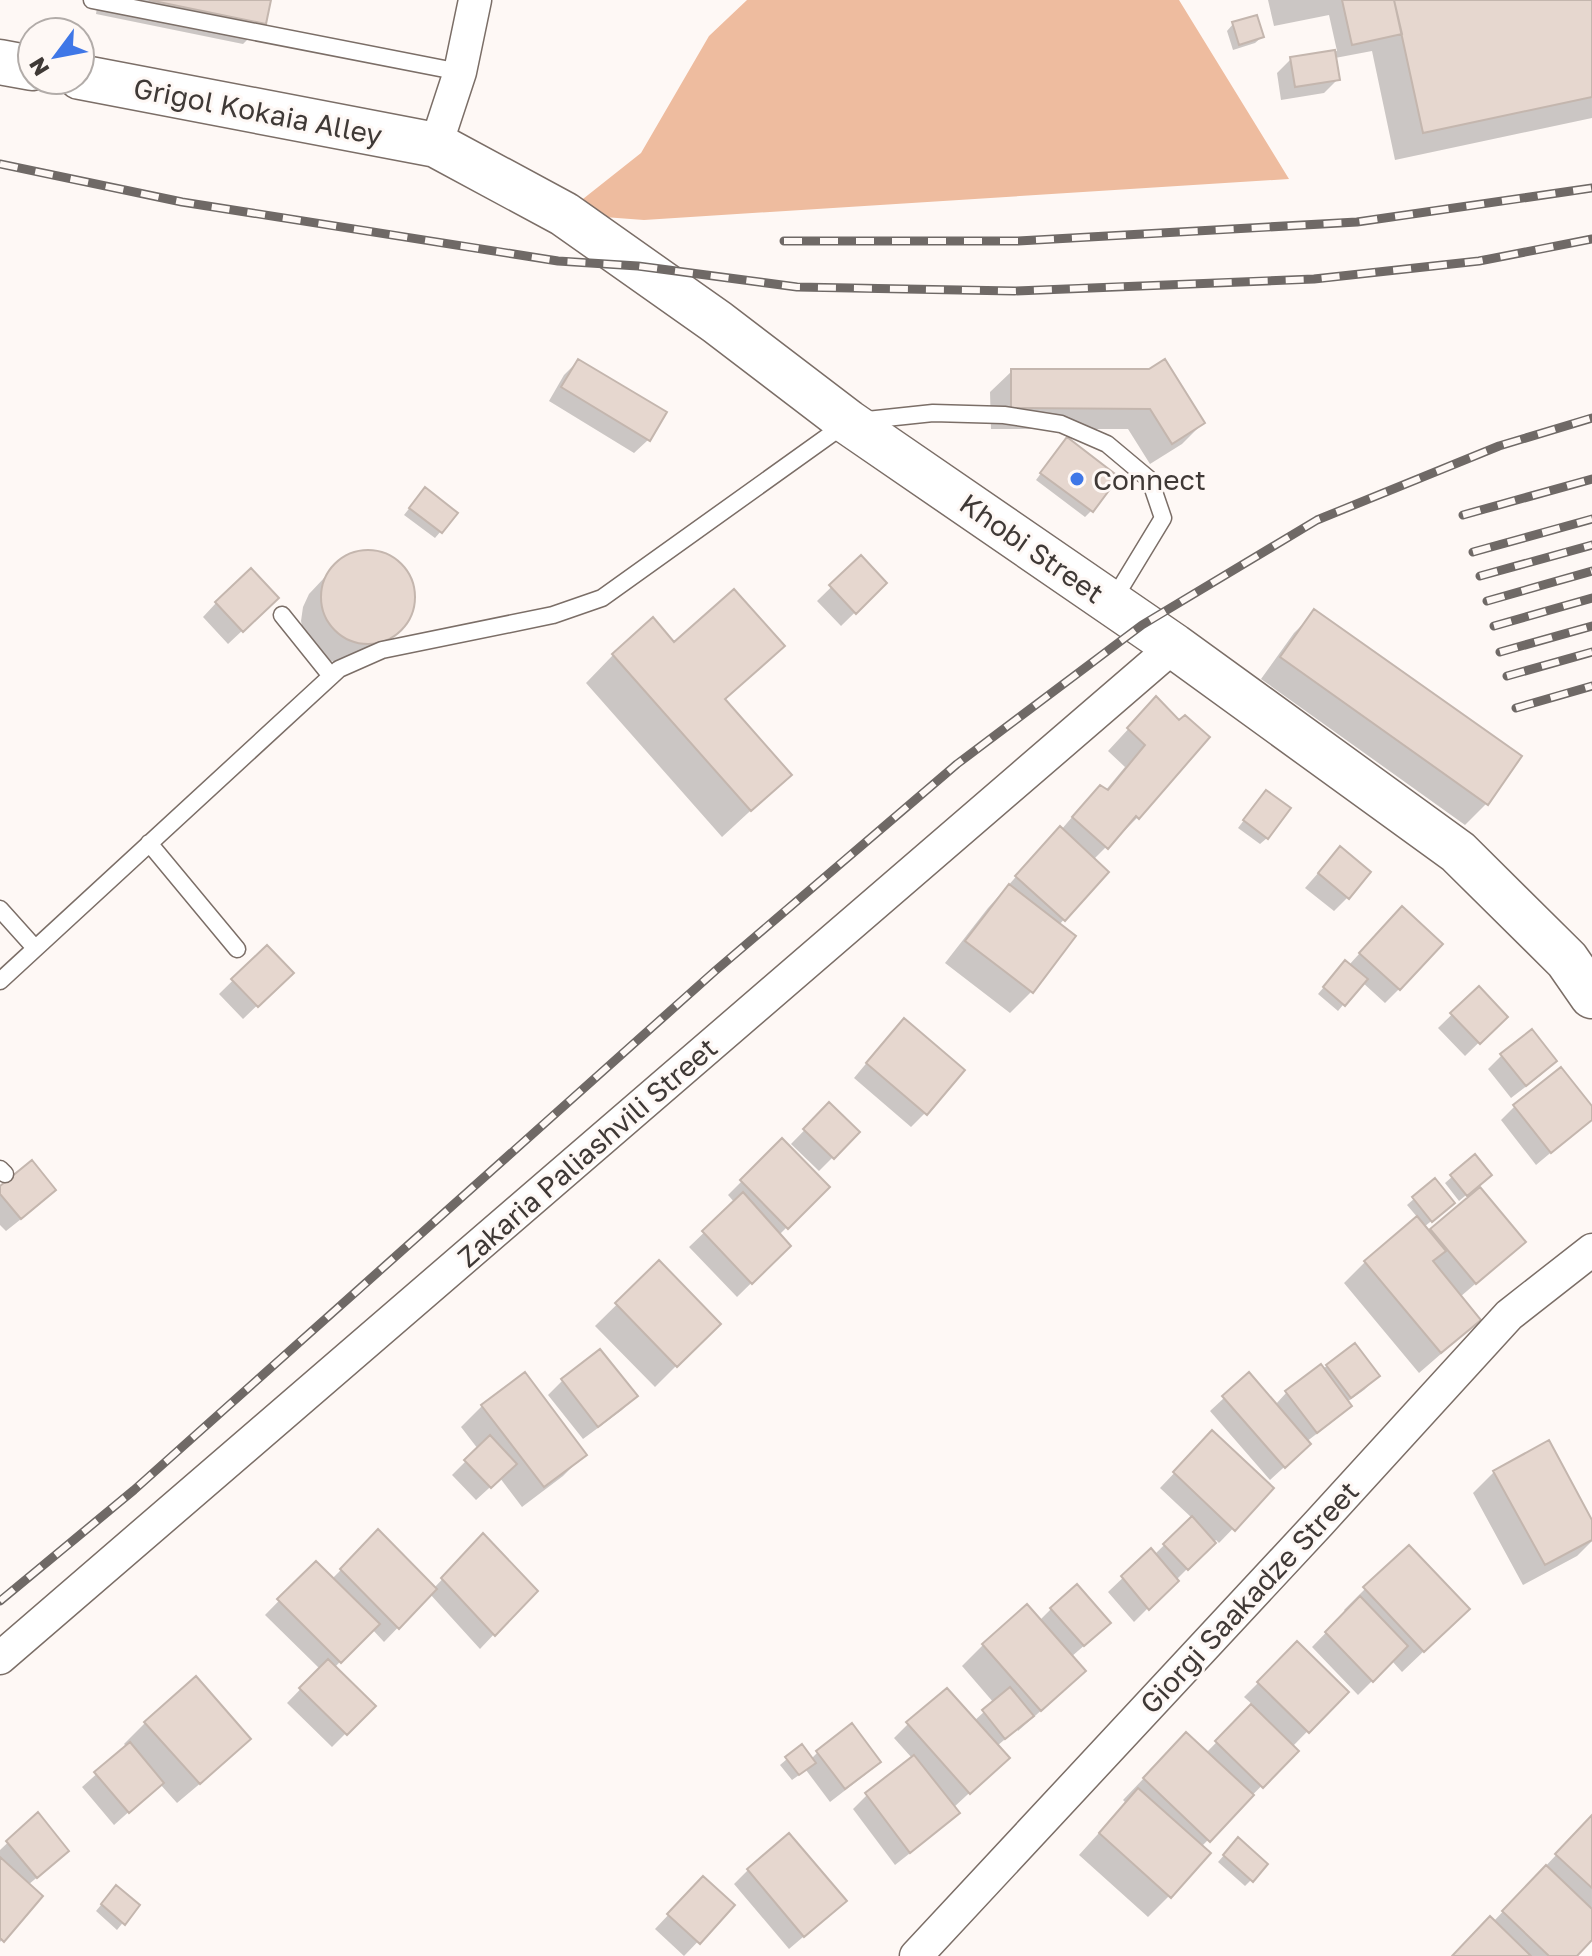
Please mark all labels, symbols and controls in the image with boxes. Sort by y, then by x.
north arrow [16,16,96,96]
text: N [23,53,54,81]
street label: Grigol Kokaia Alley [131,71,385,151]
place label: Connect [1093,463,1206,496]
marker: Connect [1068,470,1086,488]
street label: Khobi Street [954,486,1110,610]
street label: Zakaria Paliashvili Street [451,1031,723,1273]
street label: Giorgi Saakadze Street [1133,1474,1365,1720]

